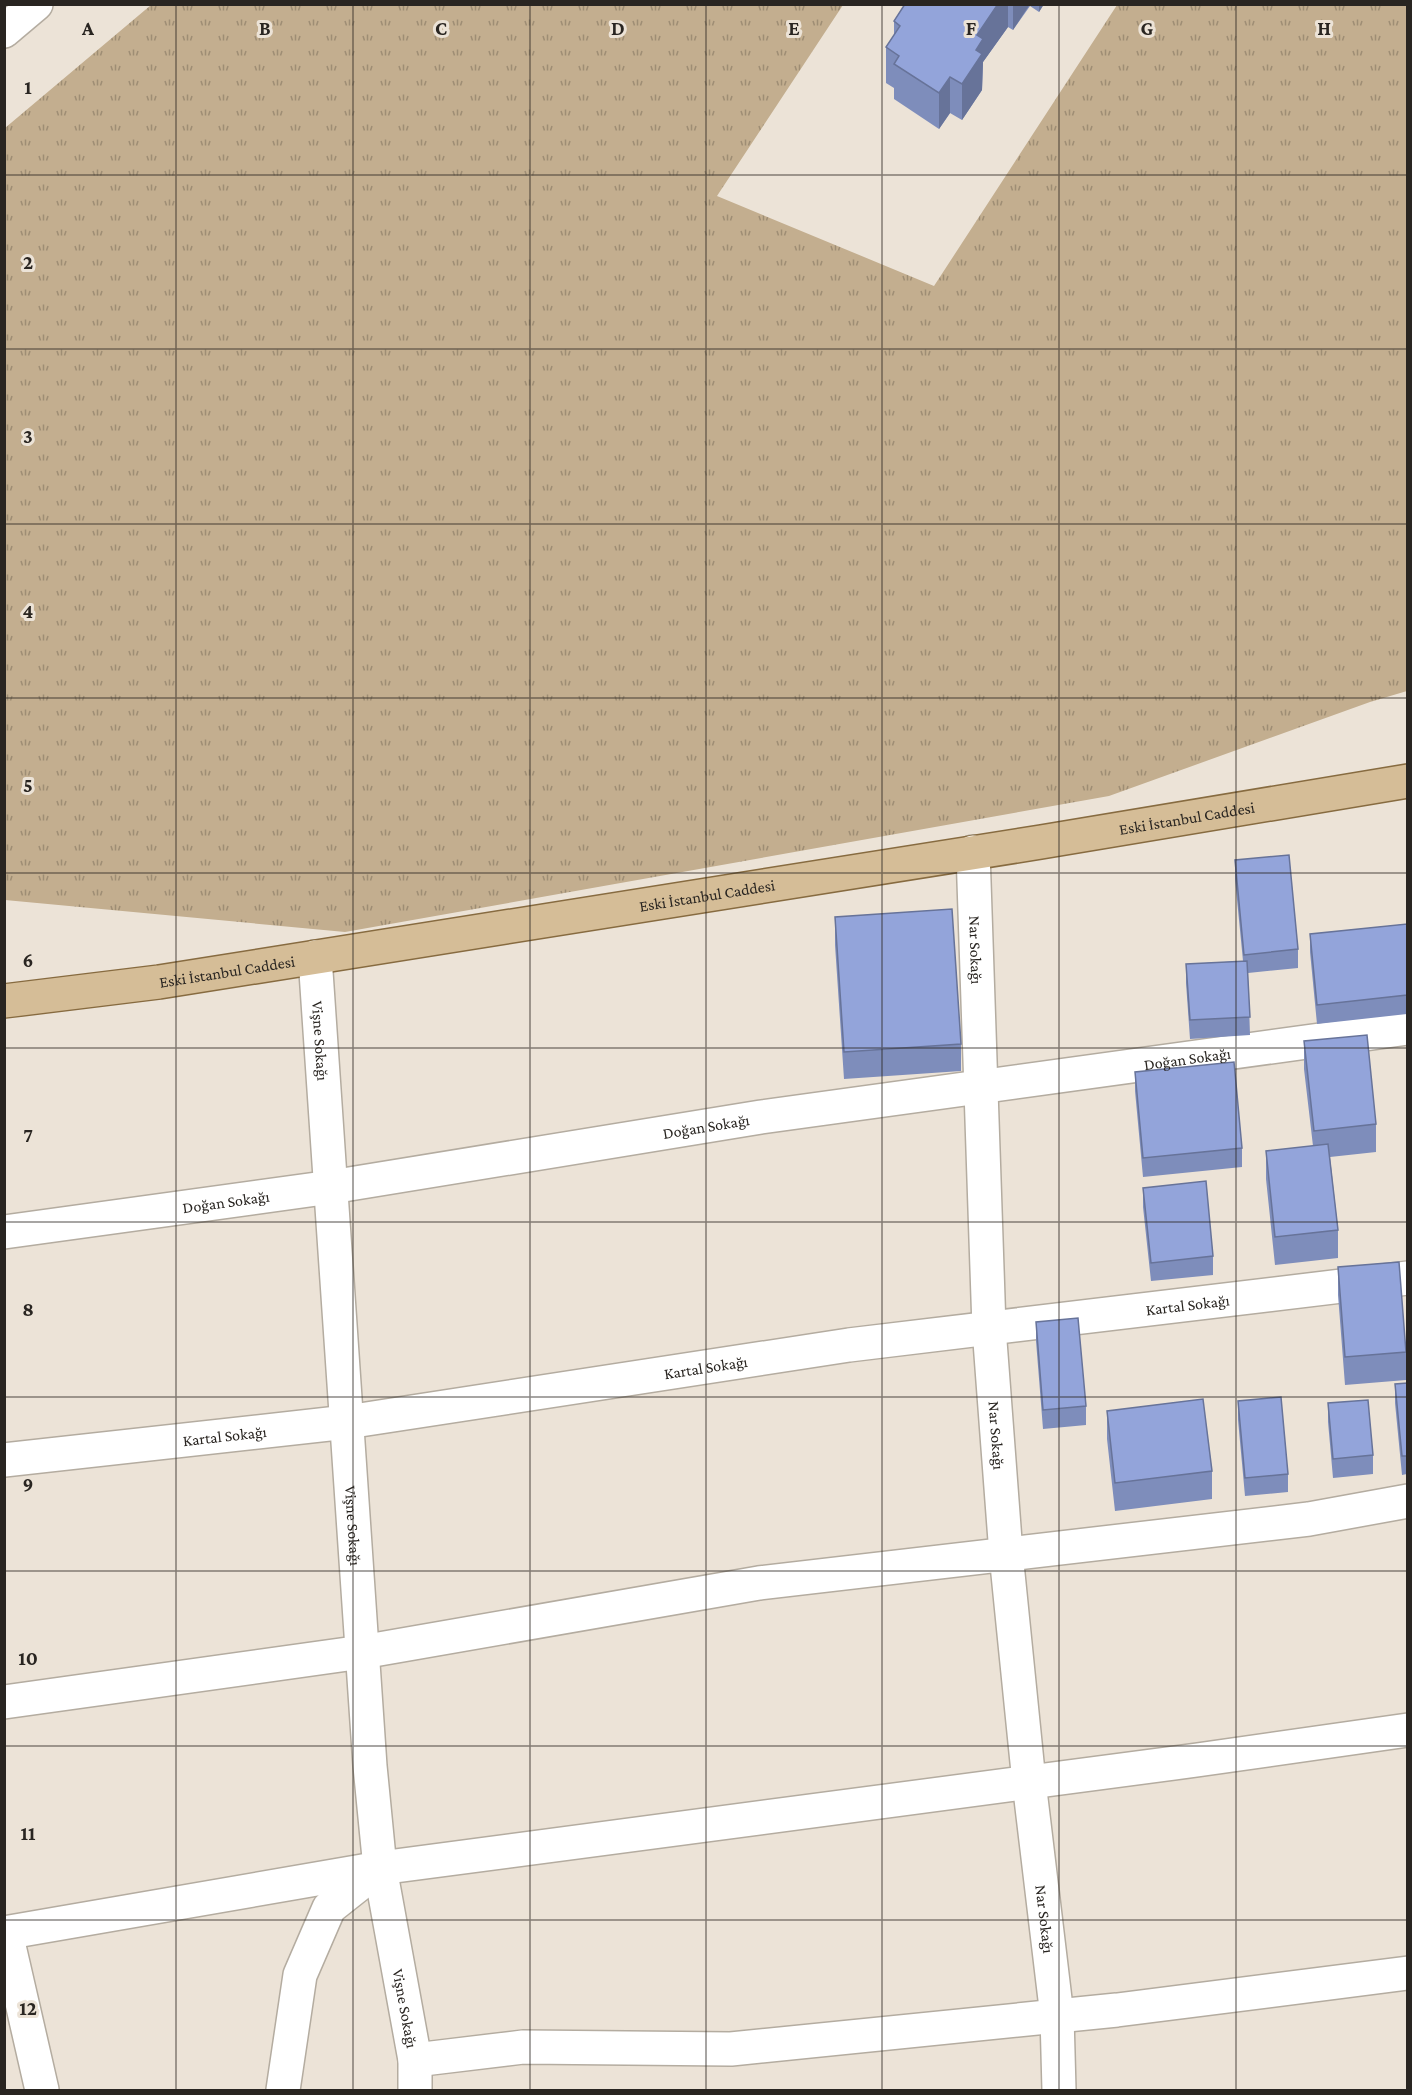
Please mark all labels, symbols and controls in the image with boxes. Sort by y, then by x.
text: A [81,17,95,39]
text: B [259,17,271,39]
text: C [435,17,447,39]
text: D [611,17,625,39]
text: E [788,17,800,39]
text: F [966,17,977,39]
text: G [1141,17,1154,39]
text: H [1317,17,1331,39]
text: 1 [24,76,32,98]
text: 2 [23,251,33,273]
text: 3 [23,425,33,447]
text: 4 [23,600,34,622]
text: 5 [23,774,33,796]
street label: Eski İstanbul Caddesi [1118,798,1256,837]
street label: Eski İstanbul Caddesi [638,876,776,914]
street label: Nar Sokağı [967,915,986,985]
text: 6 [23,949,33,971]
street label: Eski İstanbul Caddesi [158,952,296,990]
street label: Vişne Sokağı [309,1000,332,1081]
street label: Doğan Sokağı [1143,1044,1232,1073]
street label: Doğan Sokağı [661,1111,751,1141]
text: 7 [23,1124,33,1146]
street label: Doğan Sokağı [181,1187,270,1216]
street label: Kartal Sokağı [1145,1291,1230,1318]
text: 8 [22,1298,34,1320]
street label: Kartal Sokağı [663,1352,749,1382]
street label: Nar Sokağı [986,1400,1008,1470]
street label: Kartal Sokağı [182,1422,267,1449]
text: 9 [23,1473,33,1495]
street label: Vişne Sokağı [342,1485,365,1566]
text: 10 [18,1647,38,1669]
text: 11 [21,1822,36,1844]
street label: Nar Sokağı [1033,1884,1058,1954]
street label: Vişne Sokağı [390,1967,421,2049]
text: 12 [19,1997,37,2019]

